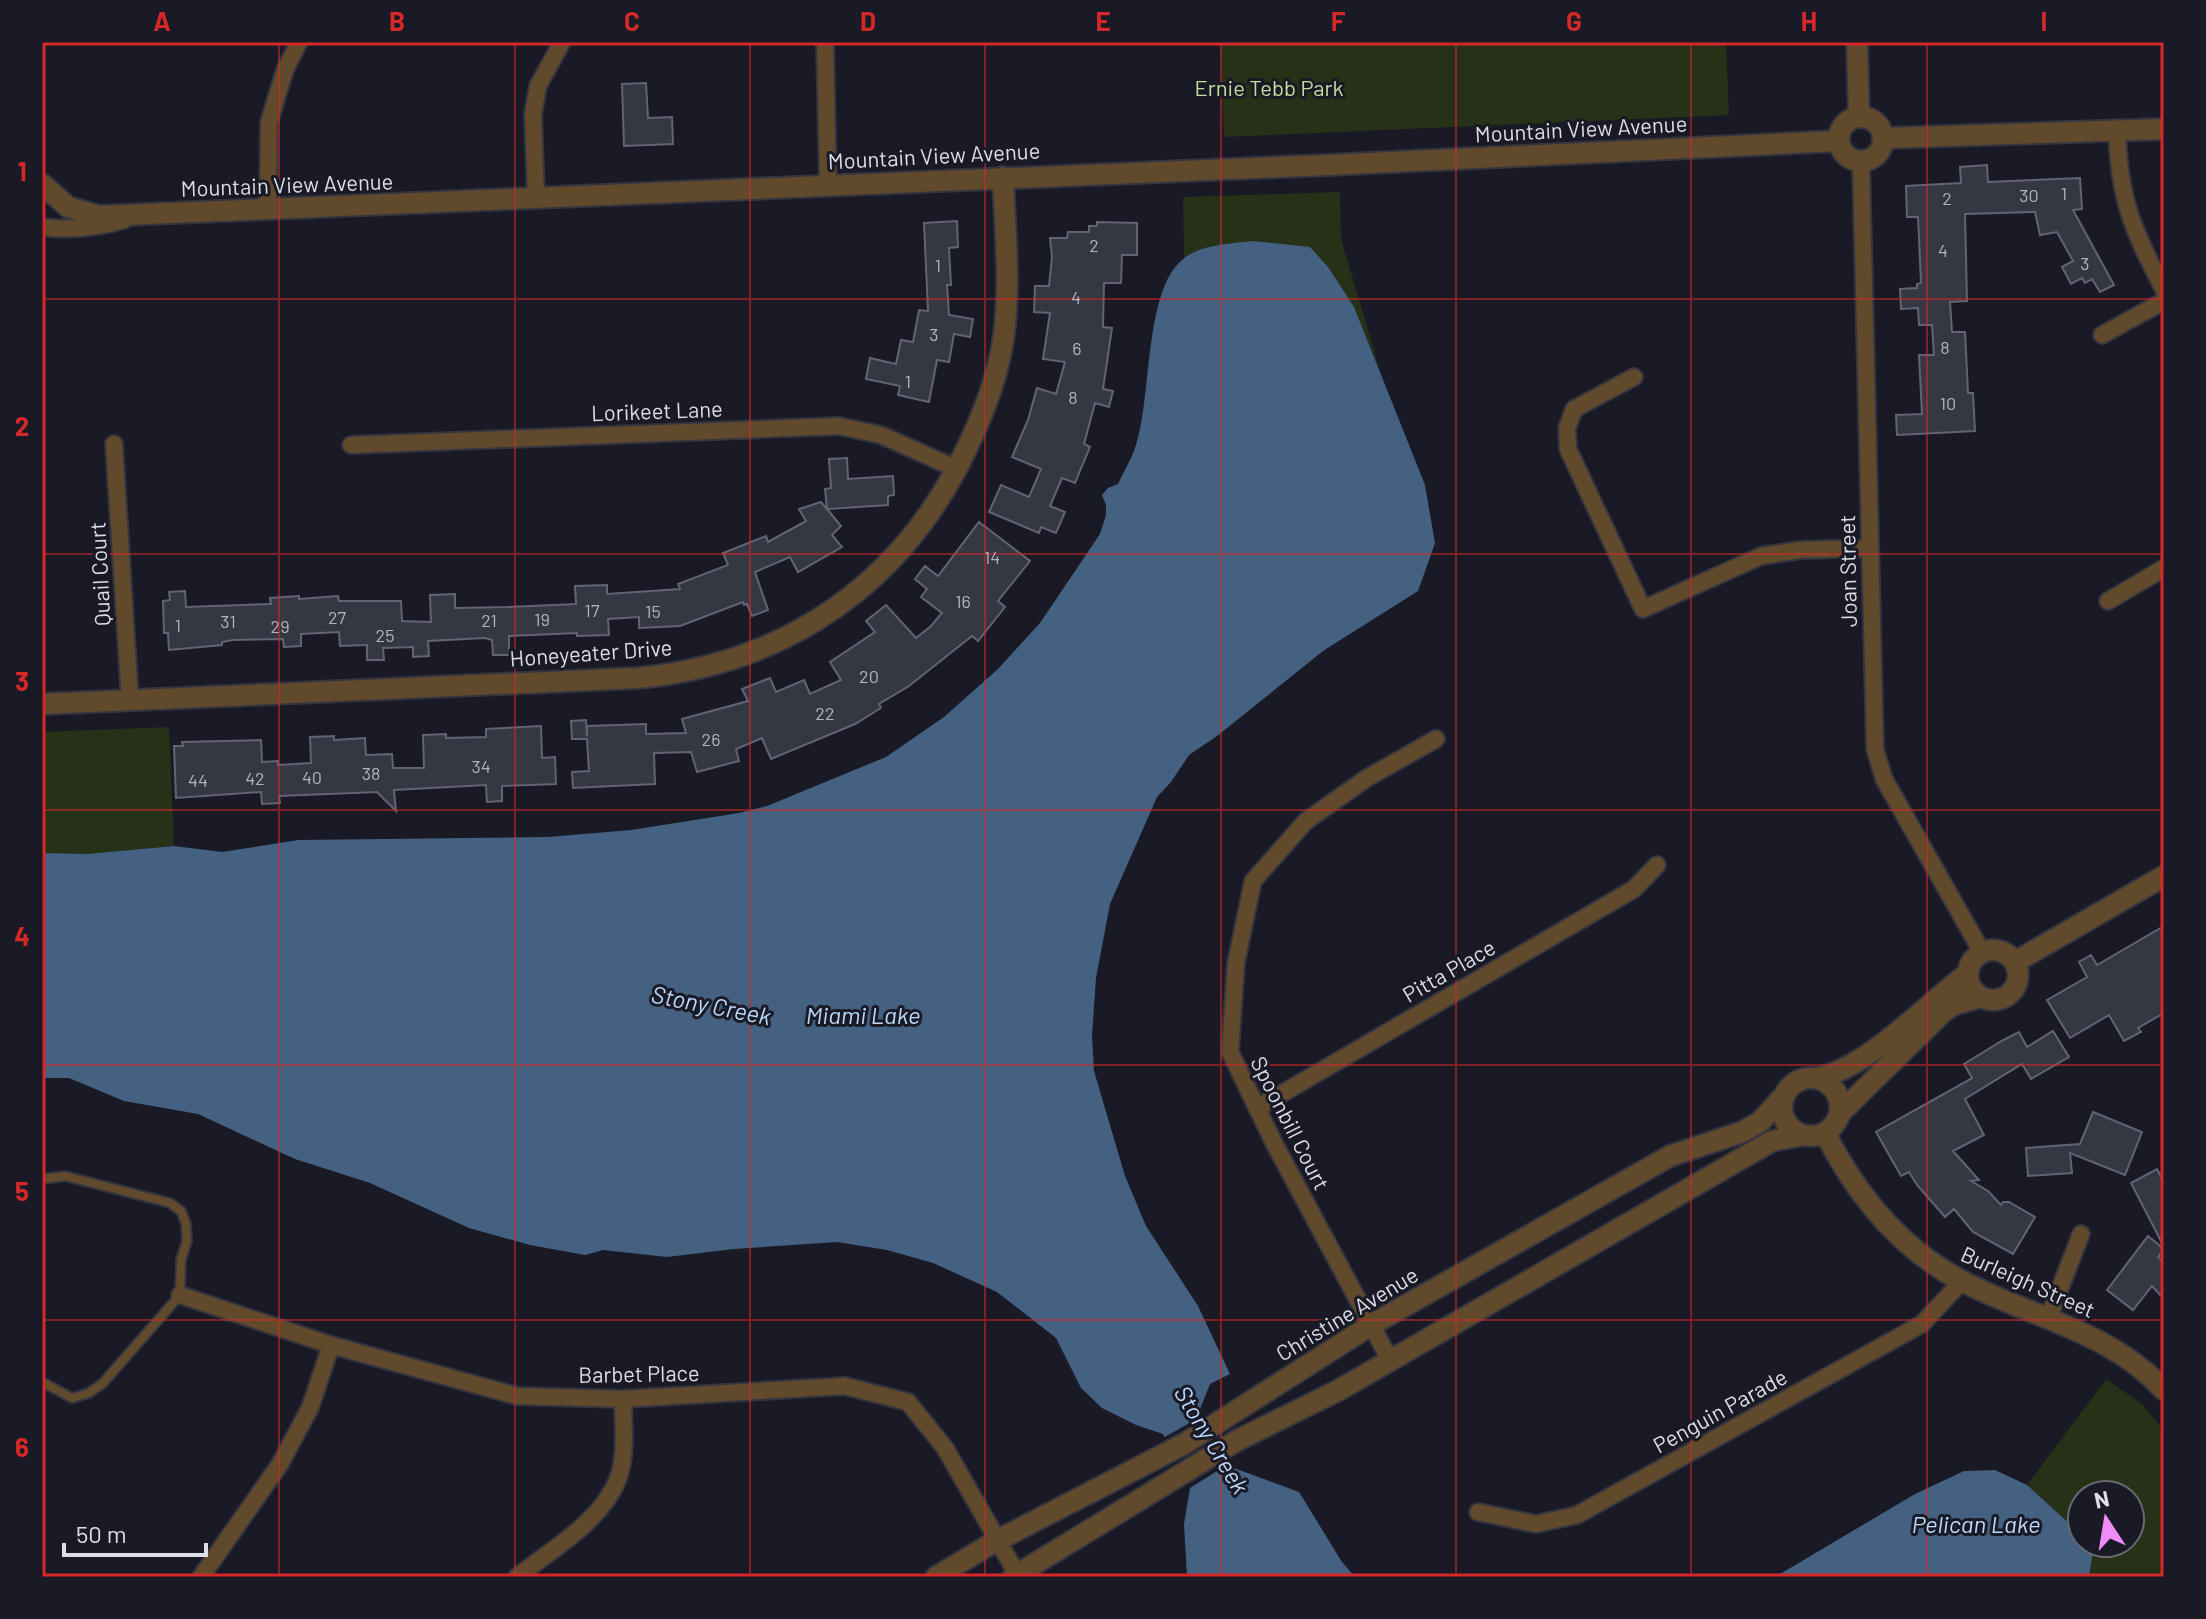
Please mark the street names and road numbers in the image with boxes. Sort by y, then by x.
street label: Mountain View Avenue [1474,109,1688,147]
street label: Mountain View Avenue [827,136,1041,174]
street label: Mountain View Avenue [180,167,394,201]
street label: Lorikeet Lane [591,395,723,425]
street label: Joan Street [1833,515,1861,627]
street label: Quail Court [83,521,115,627]
street label: Honeyeater Drive [509,633,673,671]
street label: Pitta Place [1398,933,1499,1007]
street label: Spoonbill Court [1246,1051,1336,1194]
street label: Burleigh Street [1957,1240,2099,1322]
street label: Christine Avenue [1271,1261,1422,1366]
street label: Barbet Place [578,1359,700,1387]
street label: Penguin Parade [1648,1363,1791,1458]

